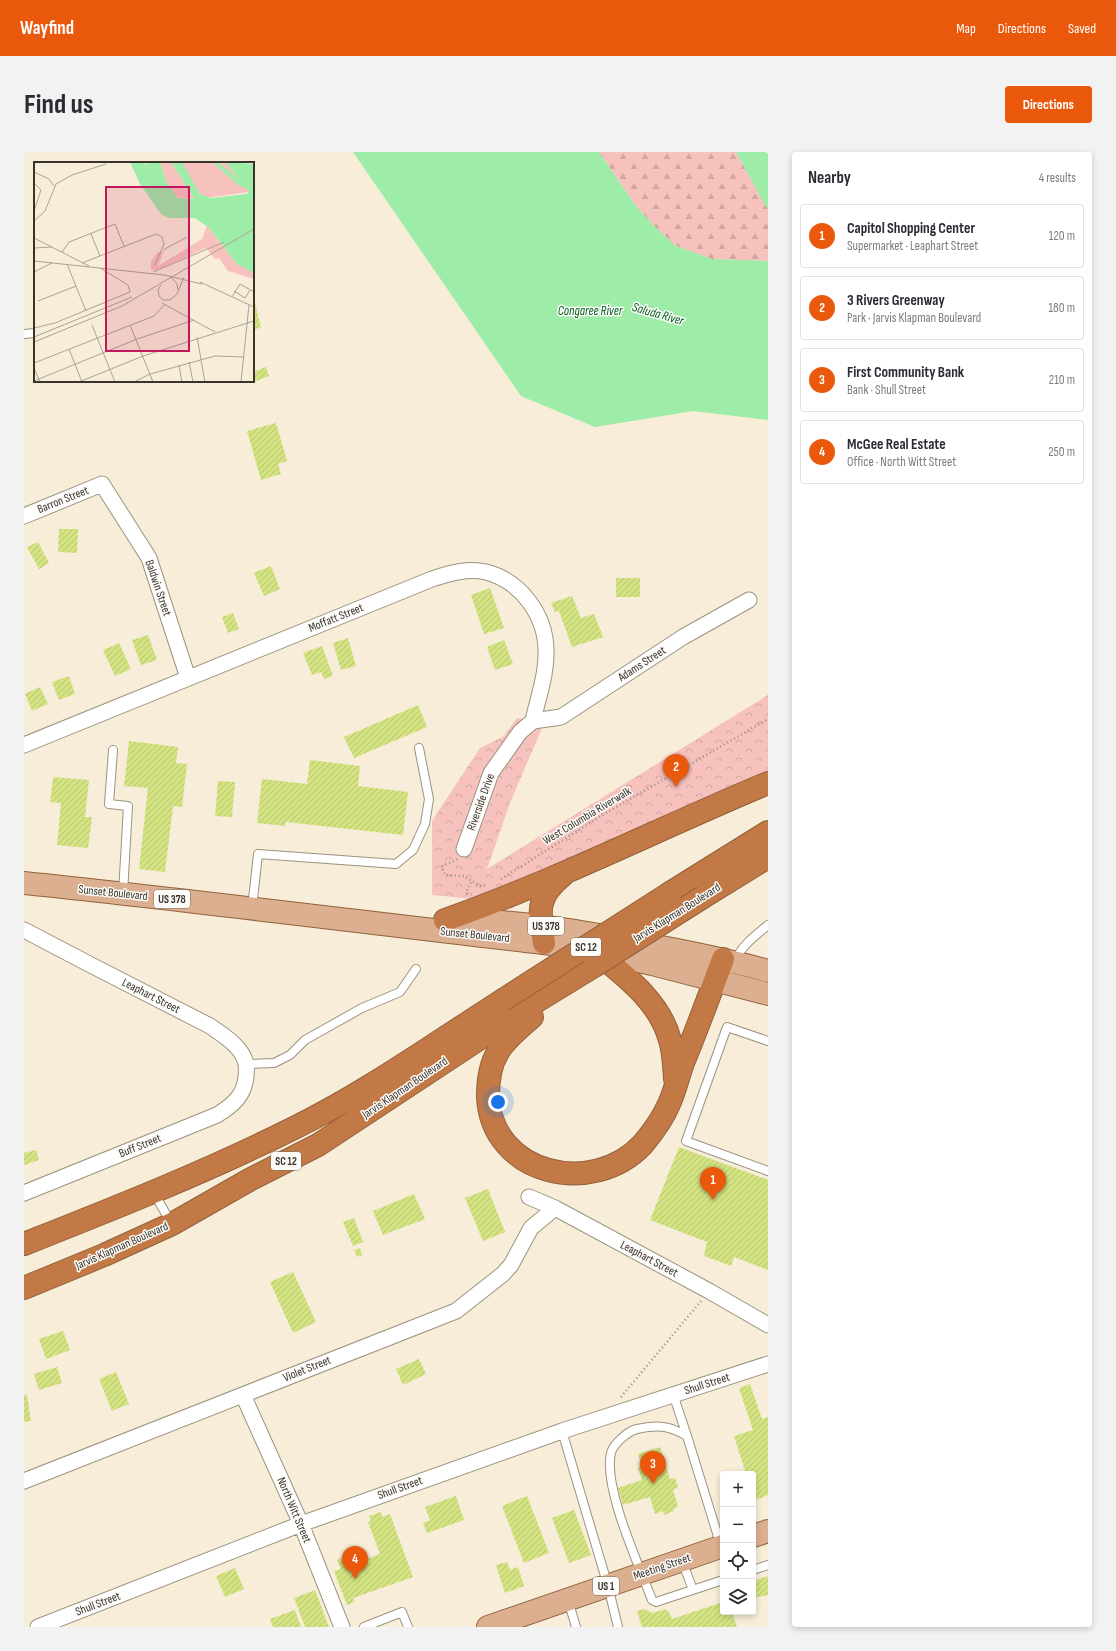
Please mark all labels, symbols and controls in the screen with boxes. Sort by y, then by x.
text: Wayfind [20,17,74,40]
text: Map [956,20,976,37]
text: Directions [998,20,1046,37]
text: Saved [1068,20,1096,37]
button: Directions [1005,86,1092,123]
text: Find us [24,88,93,121]
inset map [34,162,254,382]
text: Nearby [808,168,851,188]
text: 4 results [1039,170,1076,186]
text: Capitol Shopping Center [847,219,975,238]
text: 1 [819,228,825,244]
text: 120 m [1049,228,1075,244]
text: Supermarket · Leaphart Street [847,238,978,254]
text: 3 Rivers Greenway [847,291,945,310]
water label: Saluda River [630,299,687,329]
text: 2 [819,300,825,316]
text: 180 m [1049,300,1075,316]
water label: Congaree River [558,303,624,319]
text: Park · Jarvis Klapman Boulevard [847,310,981,326]
text: First Community Bank [847,363,964,382]
text: 3 [819,372,825,388]
text: 210 m [1049,372,1075,388]
text: Bank · Shull Street [847,382,926,398]
text: McGee Real Estate [847,435,946,454]
text: 4 [819,444,825,460]
text: 250 m [1048,444,1075,460]
text: Office · North Witt Street [847,454,956,470]
street label: Barron Street [35,483,91,517]
street label: Baldwin Street [141,558,175,618]
street label: Moffatt Street [306,600,366,636]
street label: Adams Street [614,643,669,685]
pin: 2 [663,754,689,787]
street label: Riverside Drive [464,771,498,833]
street label: West Columbia Riverwalk [540,783,634,848]
street label: Jarvis Klapman Boulevard [630,880,723,946]
street label: Sunset Boulevard [78,882,148,904]
road number: US 378 [154,890,190,908]
road number: US 378 [528,917,564,935]
street label: Sunset Boulevard [440,924,510,946]
road number: SC 12 [571,938,601,956]
street label: Leaphart Street [120,975,183,1017]
street label: Jarvis Klapman Boulevard [359,1054,451,1123]
your location [488,1092,508,1112]
street label: Buff Street [117,1131,164,1161]
road number: SC 12 [271,1152,301,1170]
pin: 1 [700,1167,726,1200]
street label: Jarvis Klapman Boulevard [72,1219,171,1274]
street label: Leaphart Street [618,1238,681,1281]
street label: Violet Street [281,1352,334,1385]
street label: Shull Street [682,1370,732,1398]
pin: 3 [640,1451,666,1484]
map controls [720,1471,756,1615]
button: + [720,1471,756,1507]
street label: Shull Street [375,1473,425,1503]
street label: North Witt Street [273,1475,315,1545]
button: − [720,1507,756,1543]
button: locate [720,1543,756,1579]
pin: 4 [342,1546,368,1579]
street label: Meeting Street [631,1550,693,1584]
road number: US 1 [593,1577,619,1595]
button: layers [720,1579,756,1615]
street label: Shull Street [73,1588,123,1619]

